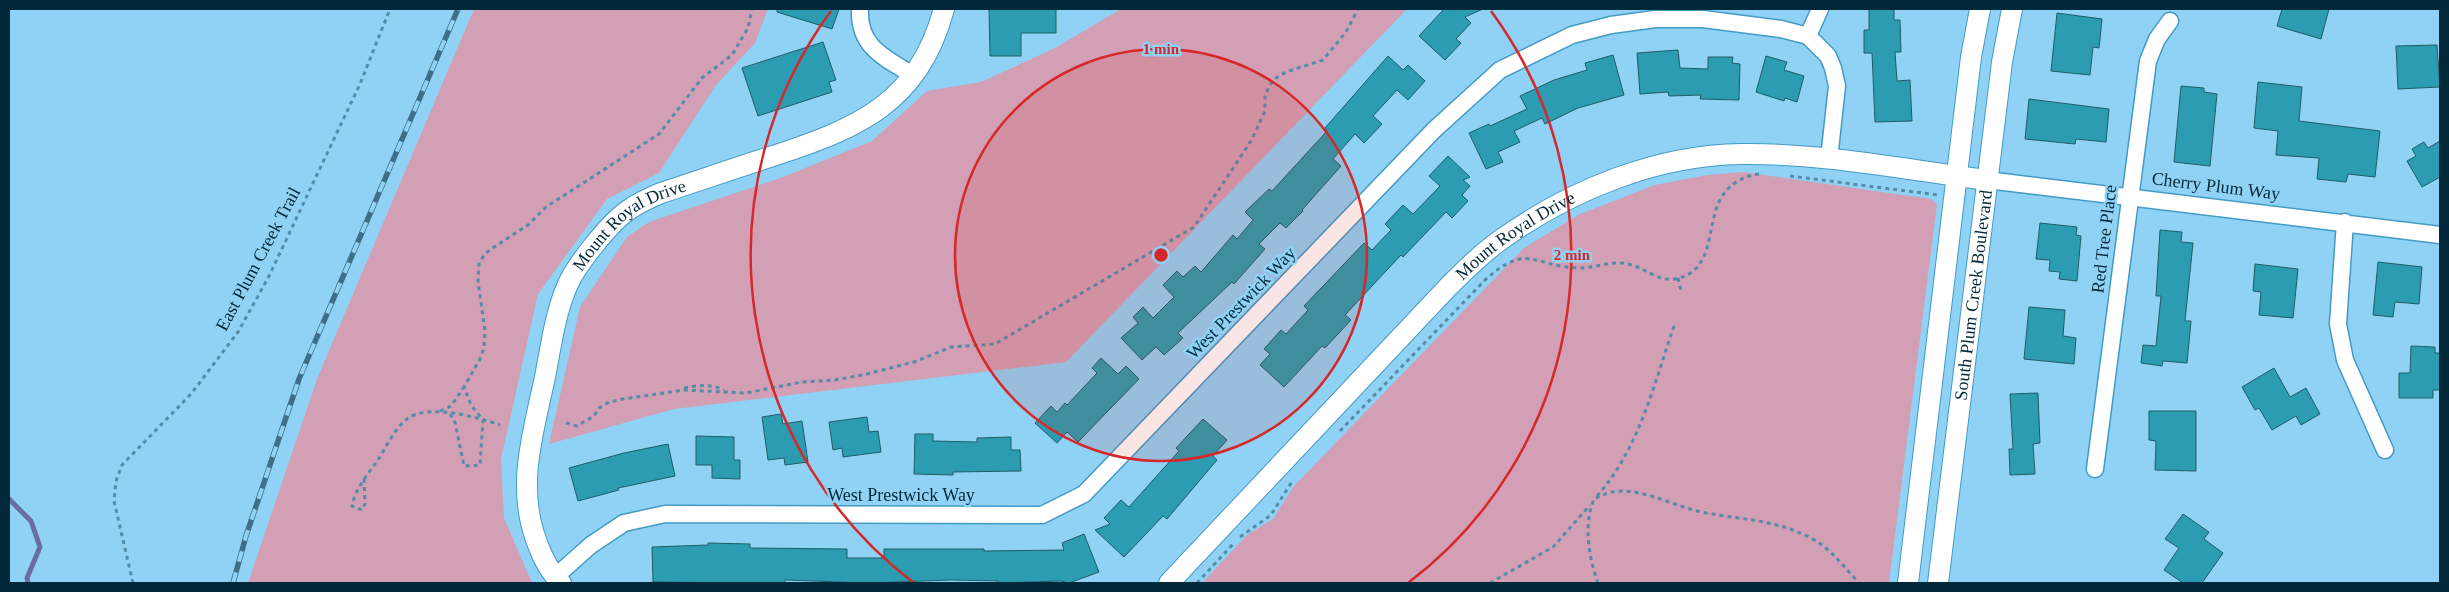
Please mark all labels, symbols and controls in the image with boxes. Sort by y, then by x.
text: 1 min [1143,41,1180,57]
street label: Cherry Plum Way [2151,168,2281,204]
street label: Mount Royal Drive [568,176,688,274]
street label: East Plum Creek Trail [212,184,304,334]
street label: Red Tree Place [2087,184,2121,294]
street label: Mount Royal Drive [1451,187,1578,284]
street label: South Plum Creek Boulevard [1951,189,1996,401]
street label: West Prestwick Way [1182,243,1300,363]
centre of rings [1152,246,1170,264]
text: 2 min [1554,247,1591,263]
street label: West Prestwick Way [827,485,975,505]

